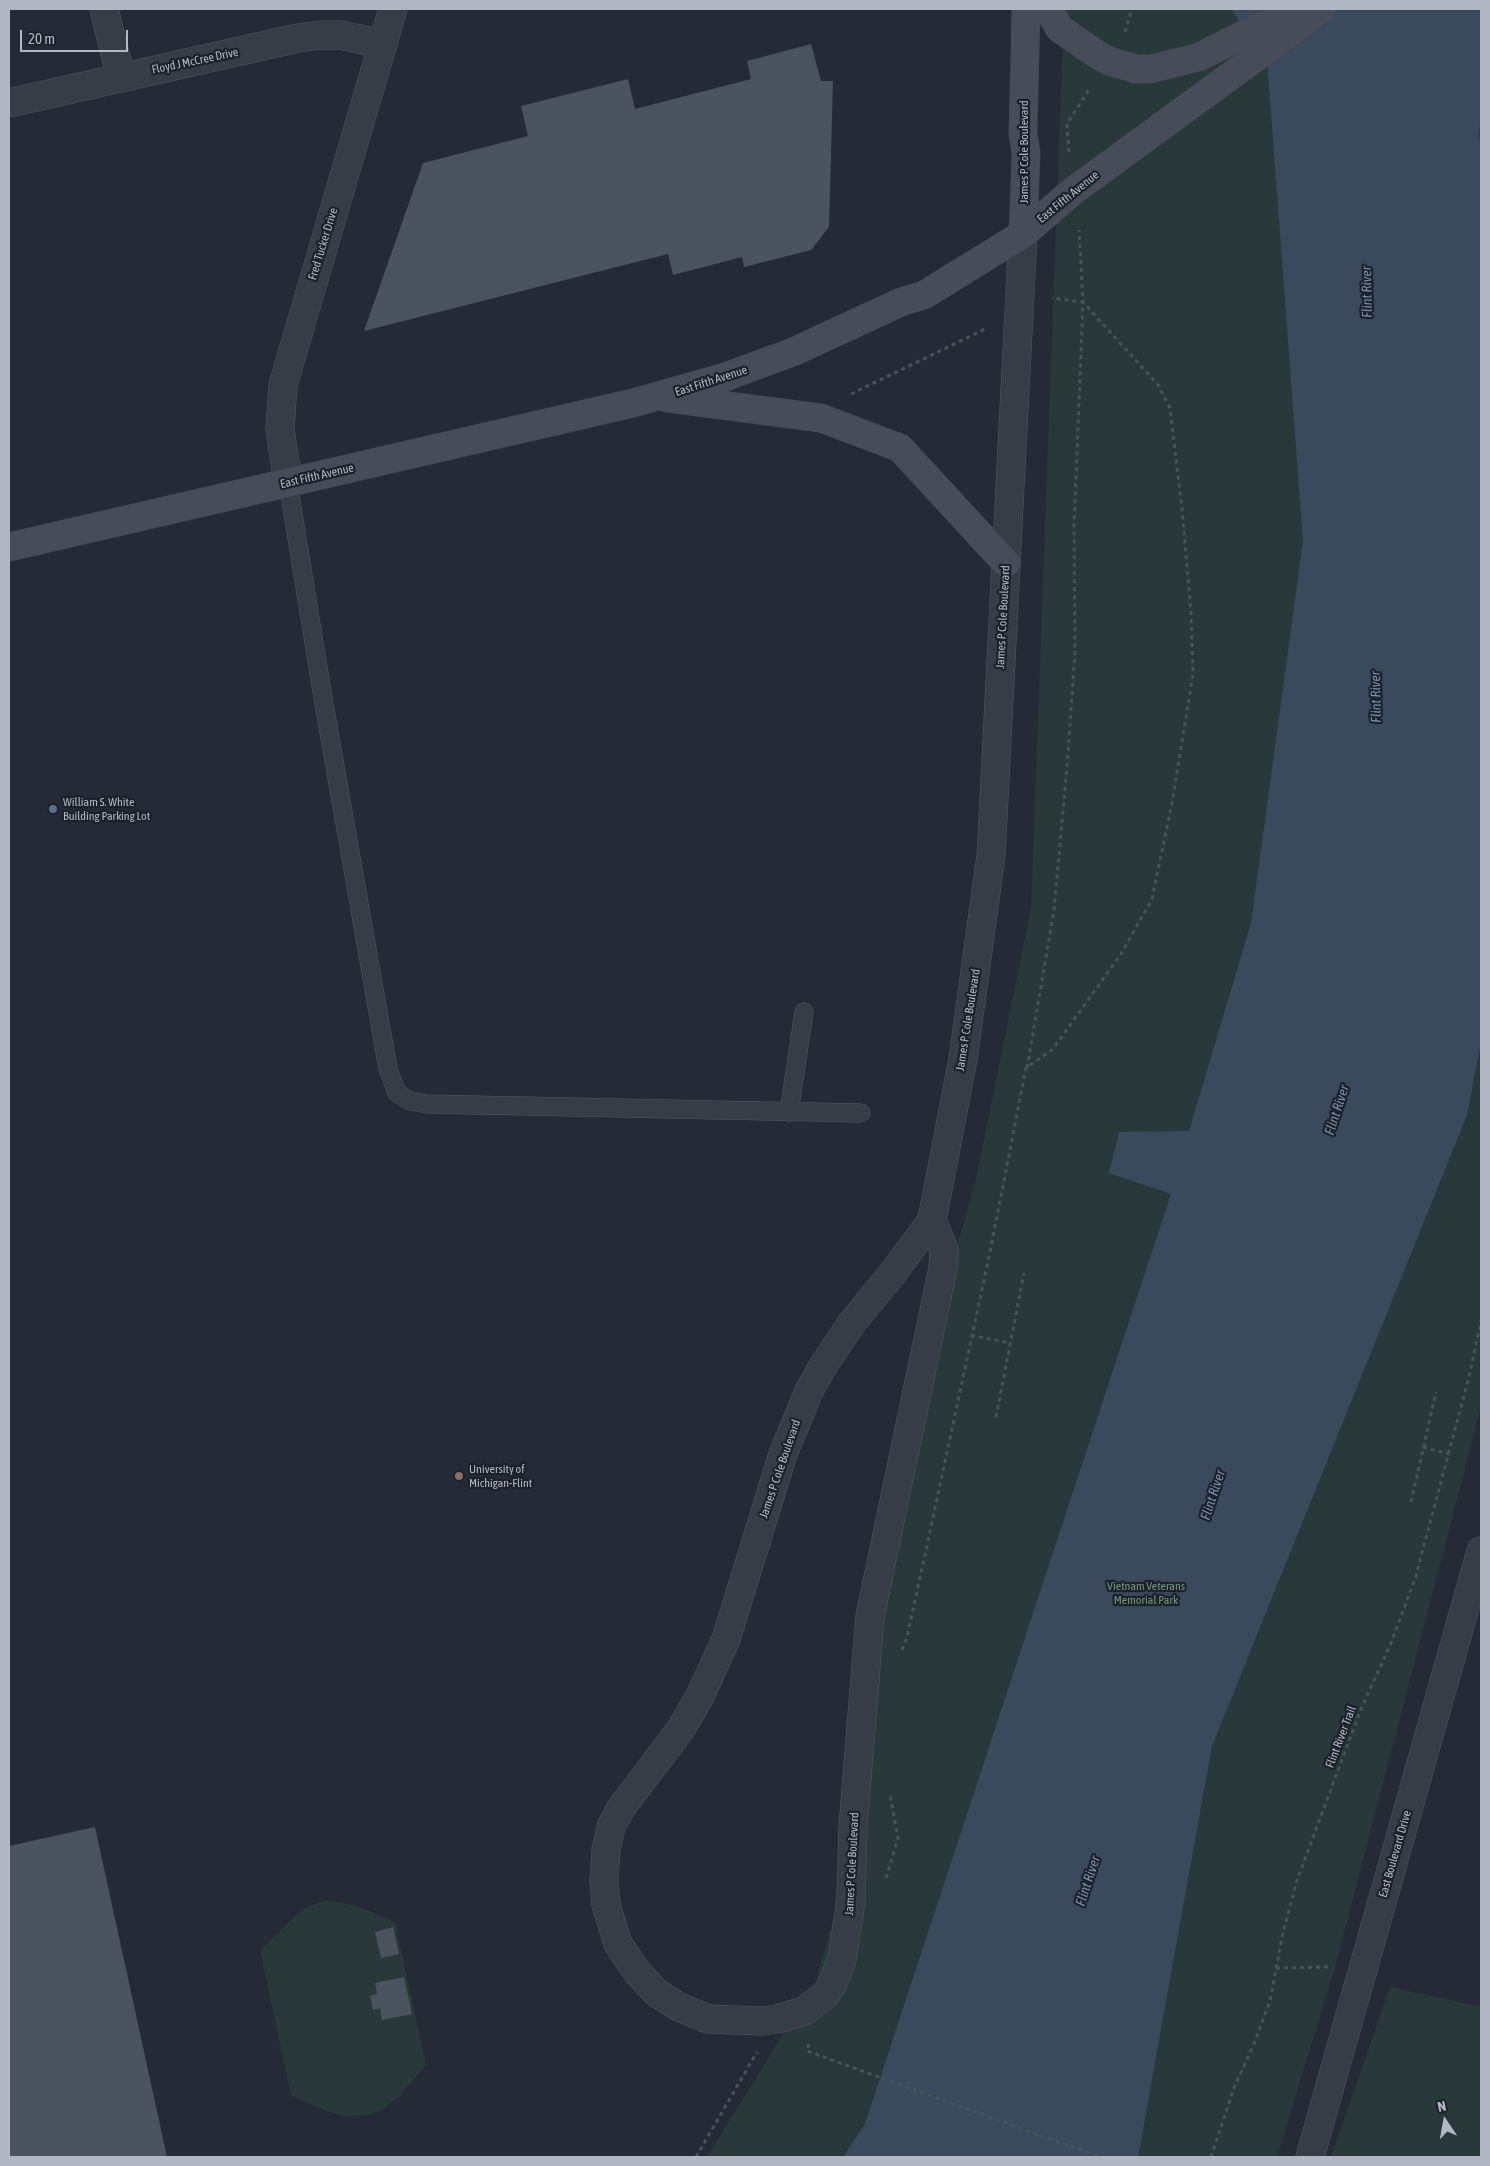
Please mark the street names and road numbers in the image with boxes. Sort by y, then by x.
street label: Floyd J McCree Drive [150,45,240,77]
street label: James P Cole Boulevard [1017,100,1031,204]
street label: East Fifth Avenue [1034,168,1102,226]
street label: Fred Tucker Drive [305,206,341,282]
street label: East Fifth Avenue [673,363,749,399]
street label: East Fifth Avenue [279,461,355,491]
street label: James P Cole Boulevard [993,565,1013,669]
street label: James P Cole Boulevard [953,968,983,1072]
street label: James P Cole Boulevard [756,1418,804,1520]
street label: Flint River Trail [1323,1704,1359,1770]
street label: East Boulevard Drive [1376,1809,1414,1899]
street label: James P Cole Boulevard [842,1812,862,1916]

